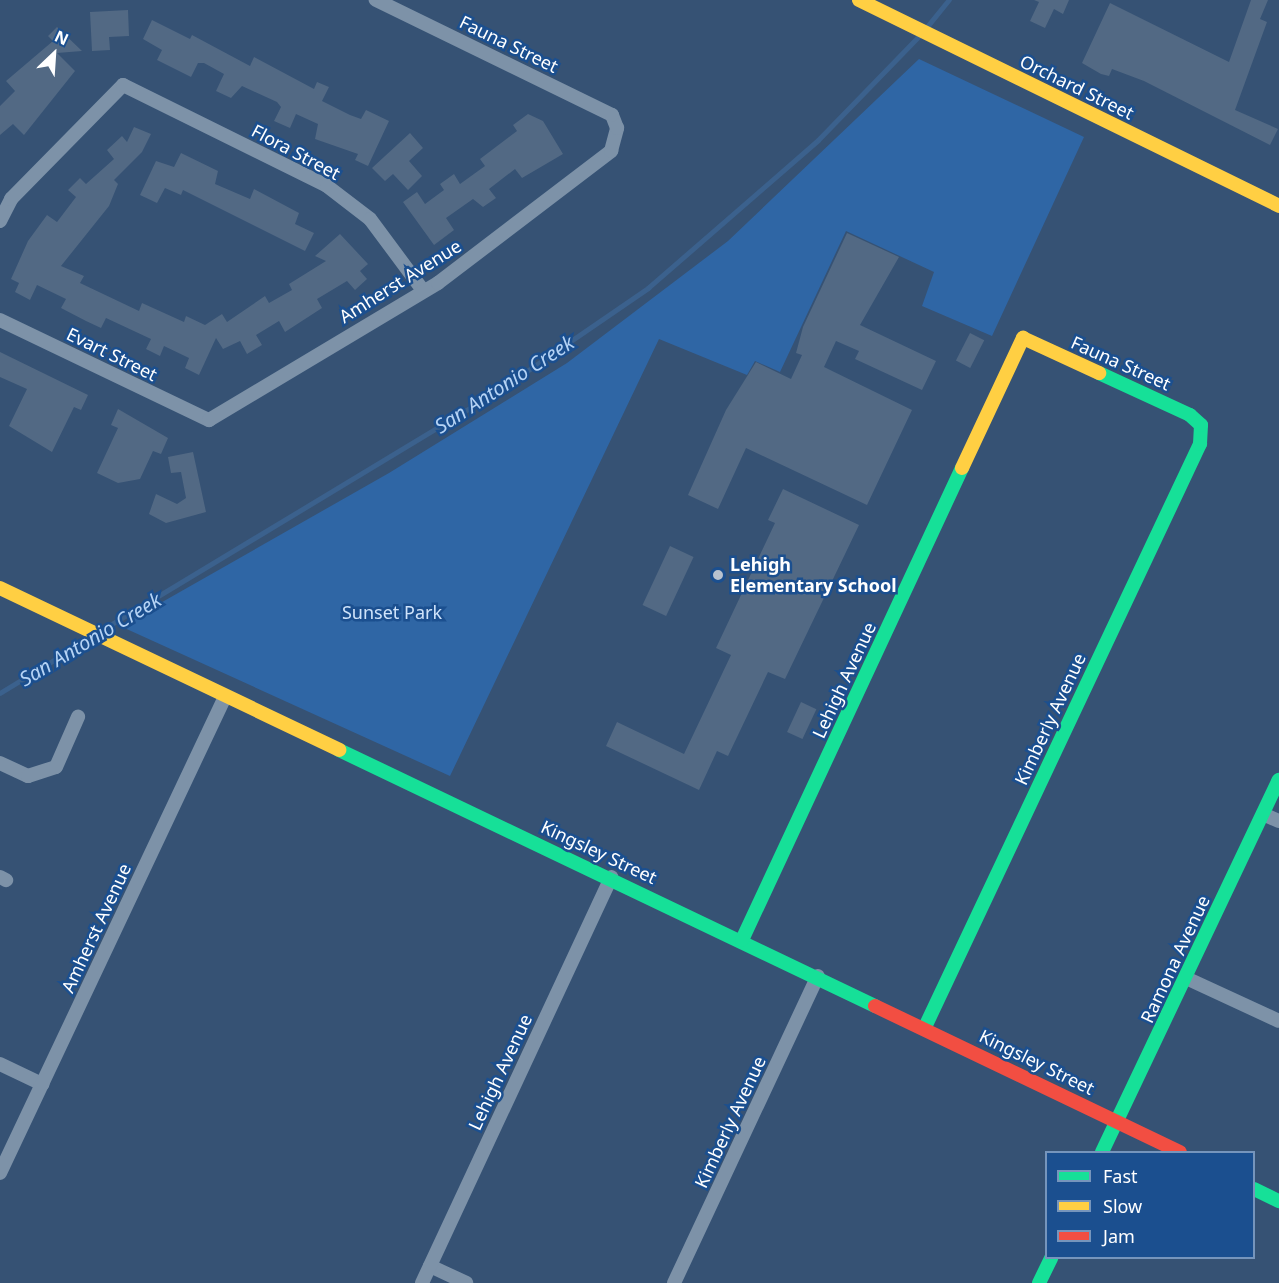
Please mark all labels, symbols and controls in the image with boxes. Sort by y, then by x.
street label: Fauna Street [456,11,562,77]
north arrow [24,24,84,84]
text: N [51,25,72,50]
street label: Orchard Street [1017,50,1137,124]
street label: Flora Street [248,120,344,184]
street label: Amherst Avenue [335,235,465,327]
street label: Evart Street [63,323,161,385]
water label: San Antonio Creek [430,330,578,438]
street label: Fauna Street [1068,331,1174,395]
place label: Lehigh Elementary School [730,554,897,596]
marker: Lehigh Elementary School [711,568,725,582]
water label: San Antonio Creek [15,587,165,691]
park label: Sunset Park [342,601,442,623]
street label: Lehigh Avenue [808,619,880,741]
street label: Kimberly Avenue [1010,650,1090,788]
street label: Kingsley Street [538,816,660,888]
street label: Amherst Avenue [57,860,135,996]
street label: Ramona Avenue [1136,892,1214,1026]
street label: Lehigh Avenue [464,1011,536,1133]
street label: Kingsley Street [976,1025,1098,1099]
street label: Kimberly Avenue [690,1053,770,1191]
legend [1045,1151,1255,1259]
text: Fast [1103,1164,1138,1188]
text: Slow [1103,1194,1142,1218]
text: Jam [1103,1224,1135,1248]

